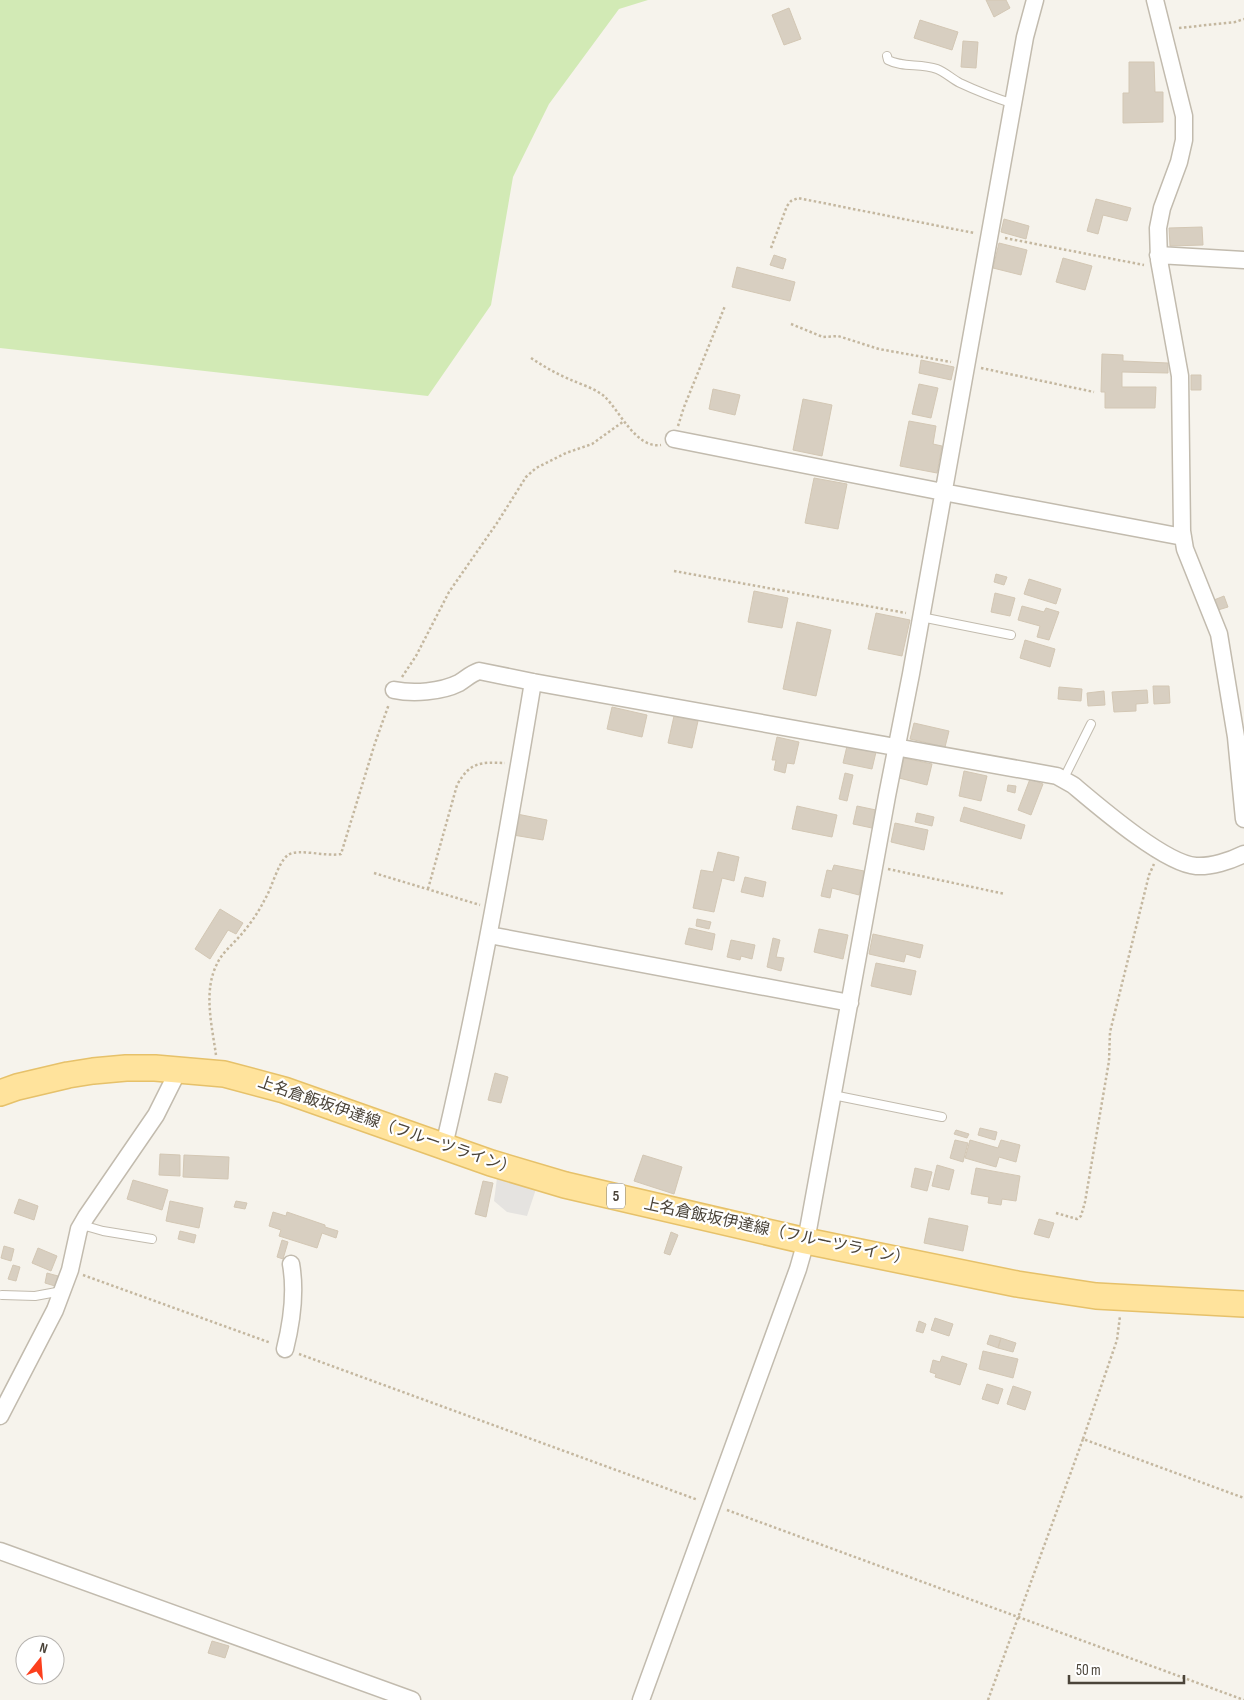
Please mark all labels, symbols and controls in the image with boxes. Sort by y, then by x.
street label: 上名倉飯坂伊達線（フルーツライン） [255,1073,519,1179]
road number: 5 [607,1184,625,1208]
street label: 上名倉飯坂伊達線（フルーツライン） [642,1194,912,1270]
north arrow [15,1635,65,1685]
text: N [38,1639,50,1657]
scale bar [1069,1652,1184,1684]
text: 50 m [1076,1661,1101,1680]

